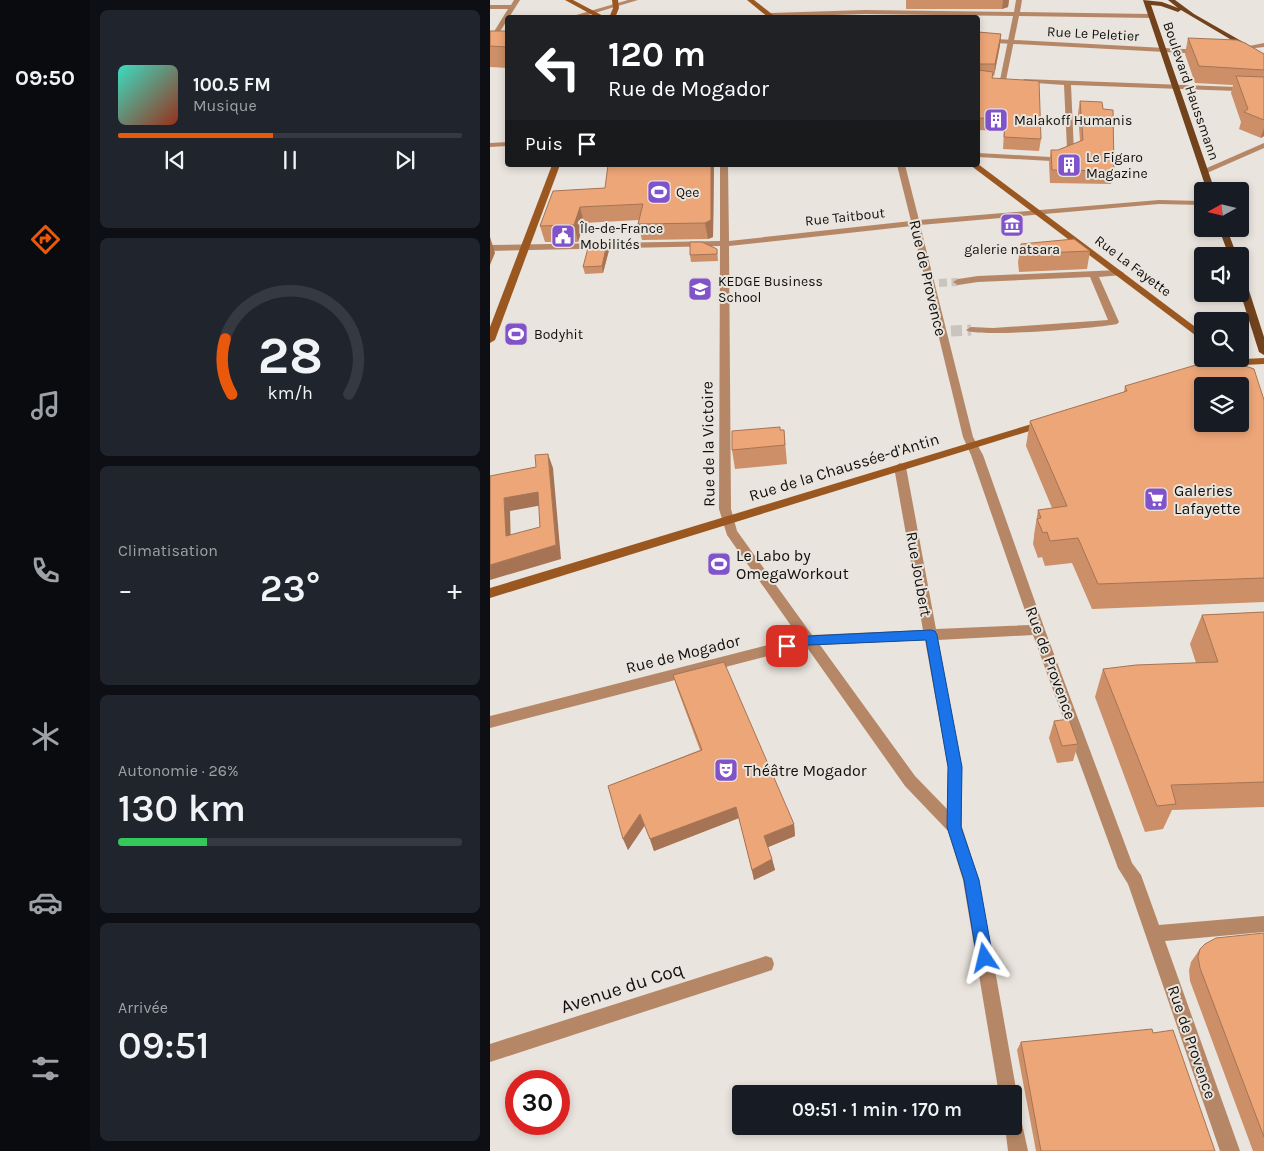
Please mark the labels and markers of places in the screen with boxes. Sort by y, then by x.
building icon: Malakoff Humanis [983,107,1009,133]
place label: Malakoff Humanis [1014,112,1132,129]
place label: Le Figaro Magazine [1086,149,1148,182]
building icon: Le Figaro Magazine [1056,152,1082,178]
sports icon: Qee [646,179,672,205]
place label: Qee [676,184,700,201]
museum icon: galerie natsara [999,212,1025,238]
place label: Île-de-France Mobilités [579,220,663,253]
public building icon: Île-de-France Mobilités [550,223,576,249]
place label: galerie natsara [964,241,1060,258]
place label: KEDGE Business School [718,273,823,306]
school or university icon: KEDGE Business School [687,276,713,302]
sports icon: Bodyhit [503,321,529,347]
place label: Bodyhit [534,326,583,343]
place label: Galeries Lafayette [1174,481,1241,518]
supermarket icon: Galeries Lafayette [1143,486,1169,512]
place label: Le Labo by OmegaWorkout [736,546,849,583]
sports icon: Le Labo by OmegaWorkout [706,551,732,577]
pin [766,625,808,667]
theatre icon: Théâtre Mogador [713,757,739,783]
place label: Théâtre Mogador [744,761,867,780]

